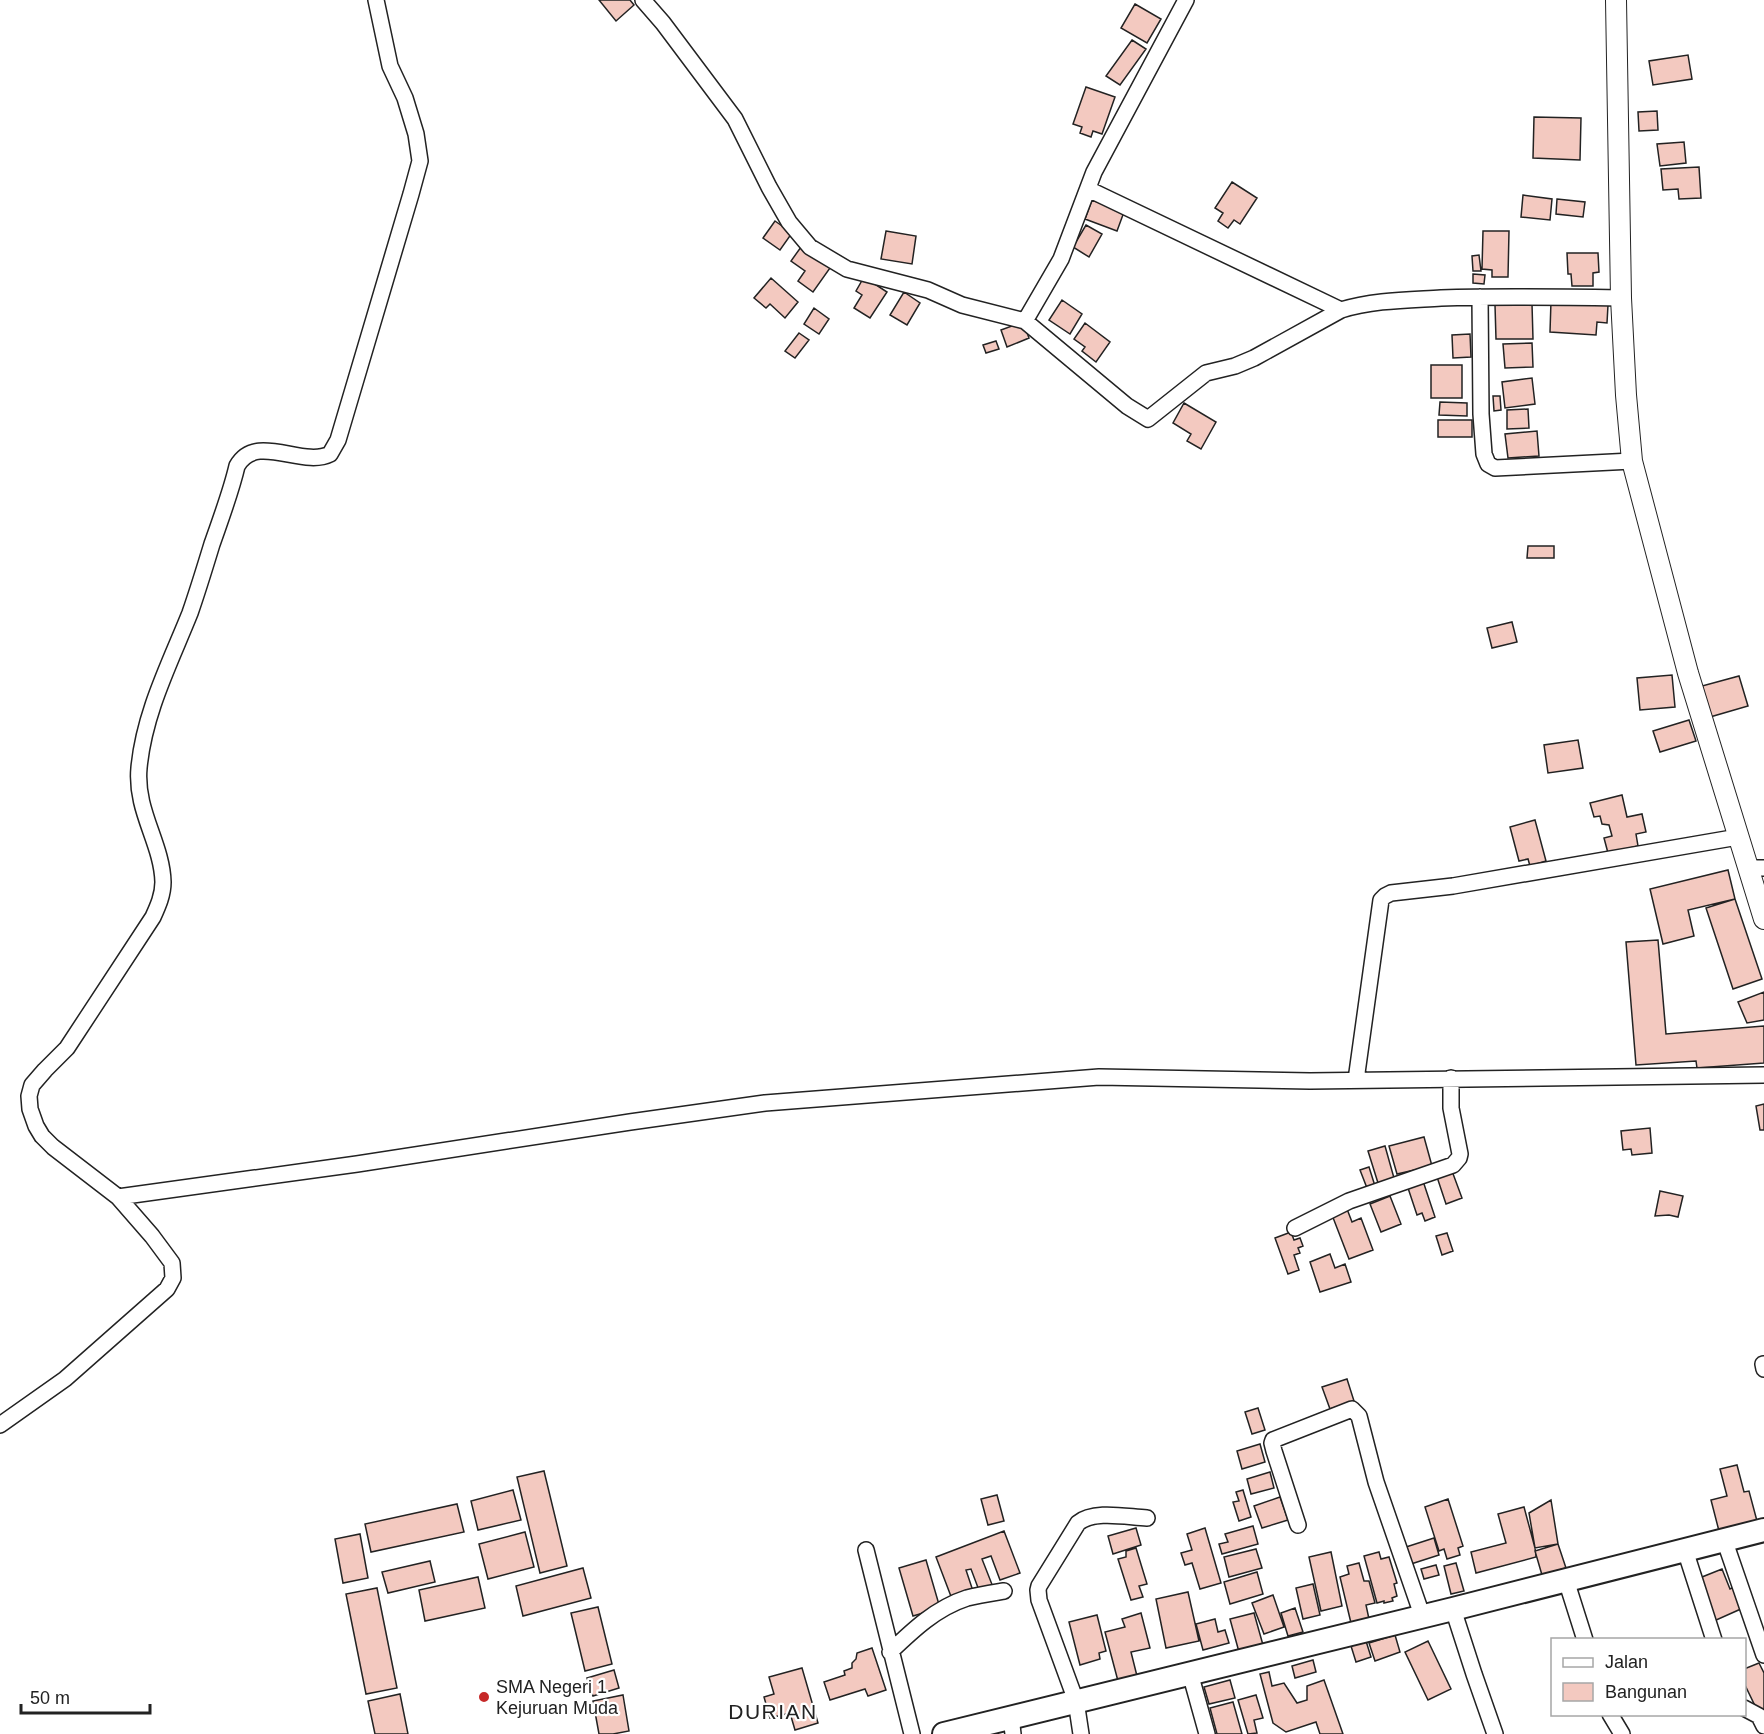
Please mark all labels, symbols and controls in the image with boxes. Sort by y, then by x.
legend [1551,1638,1746,1716]
text: Jalan [1605,1652,1648,1672]
scale bar [21,1677,150,1715]
place label: SMA Negeri 1 Kejuruan Muda [496,1677,619,1718]
text: Bangunan [1605,1682,1687,1702]
text: 50 m [30,1688,70,1708]
marker: SMA Negeri 1 Kejuruan Muda [477,1690,491,1704]
district label: DURIAN [728,1700,818,1723]

